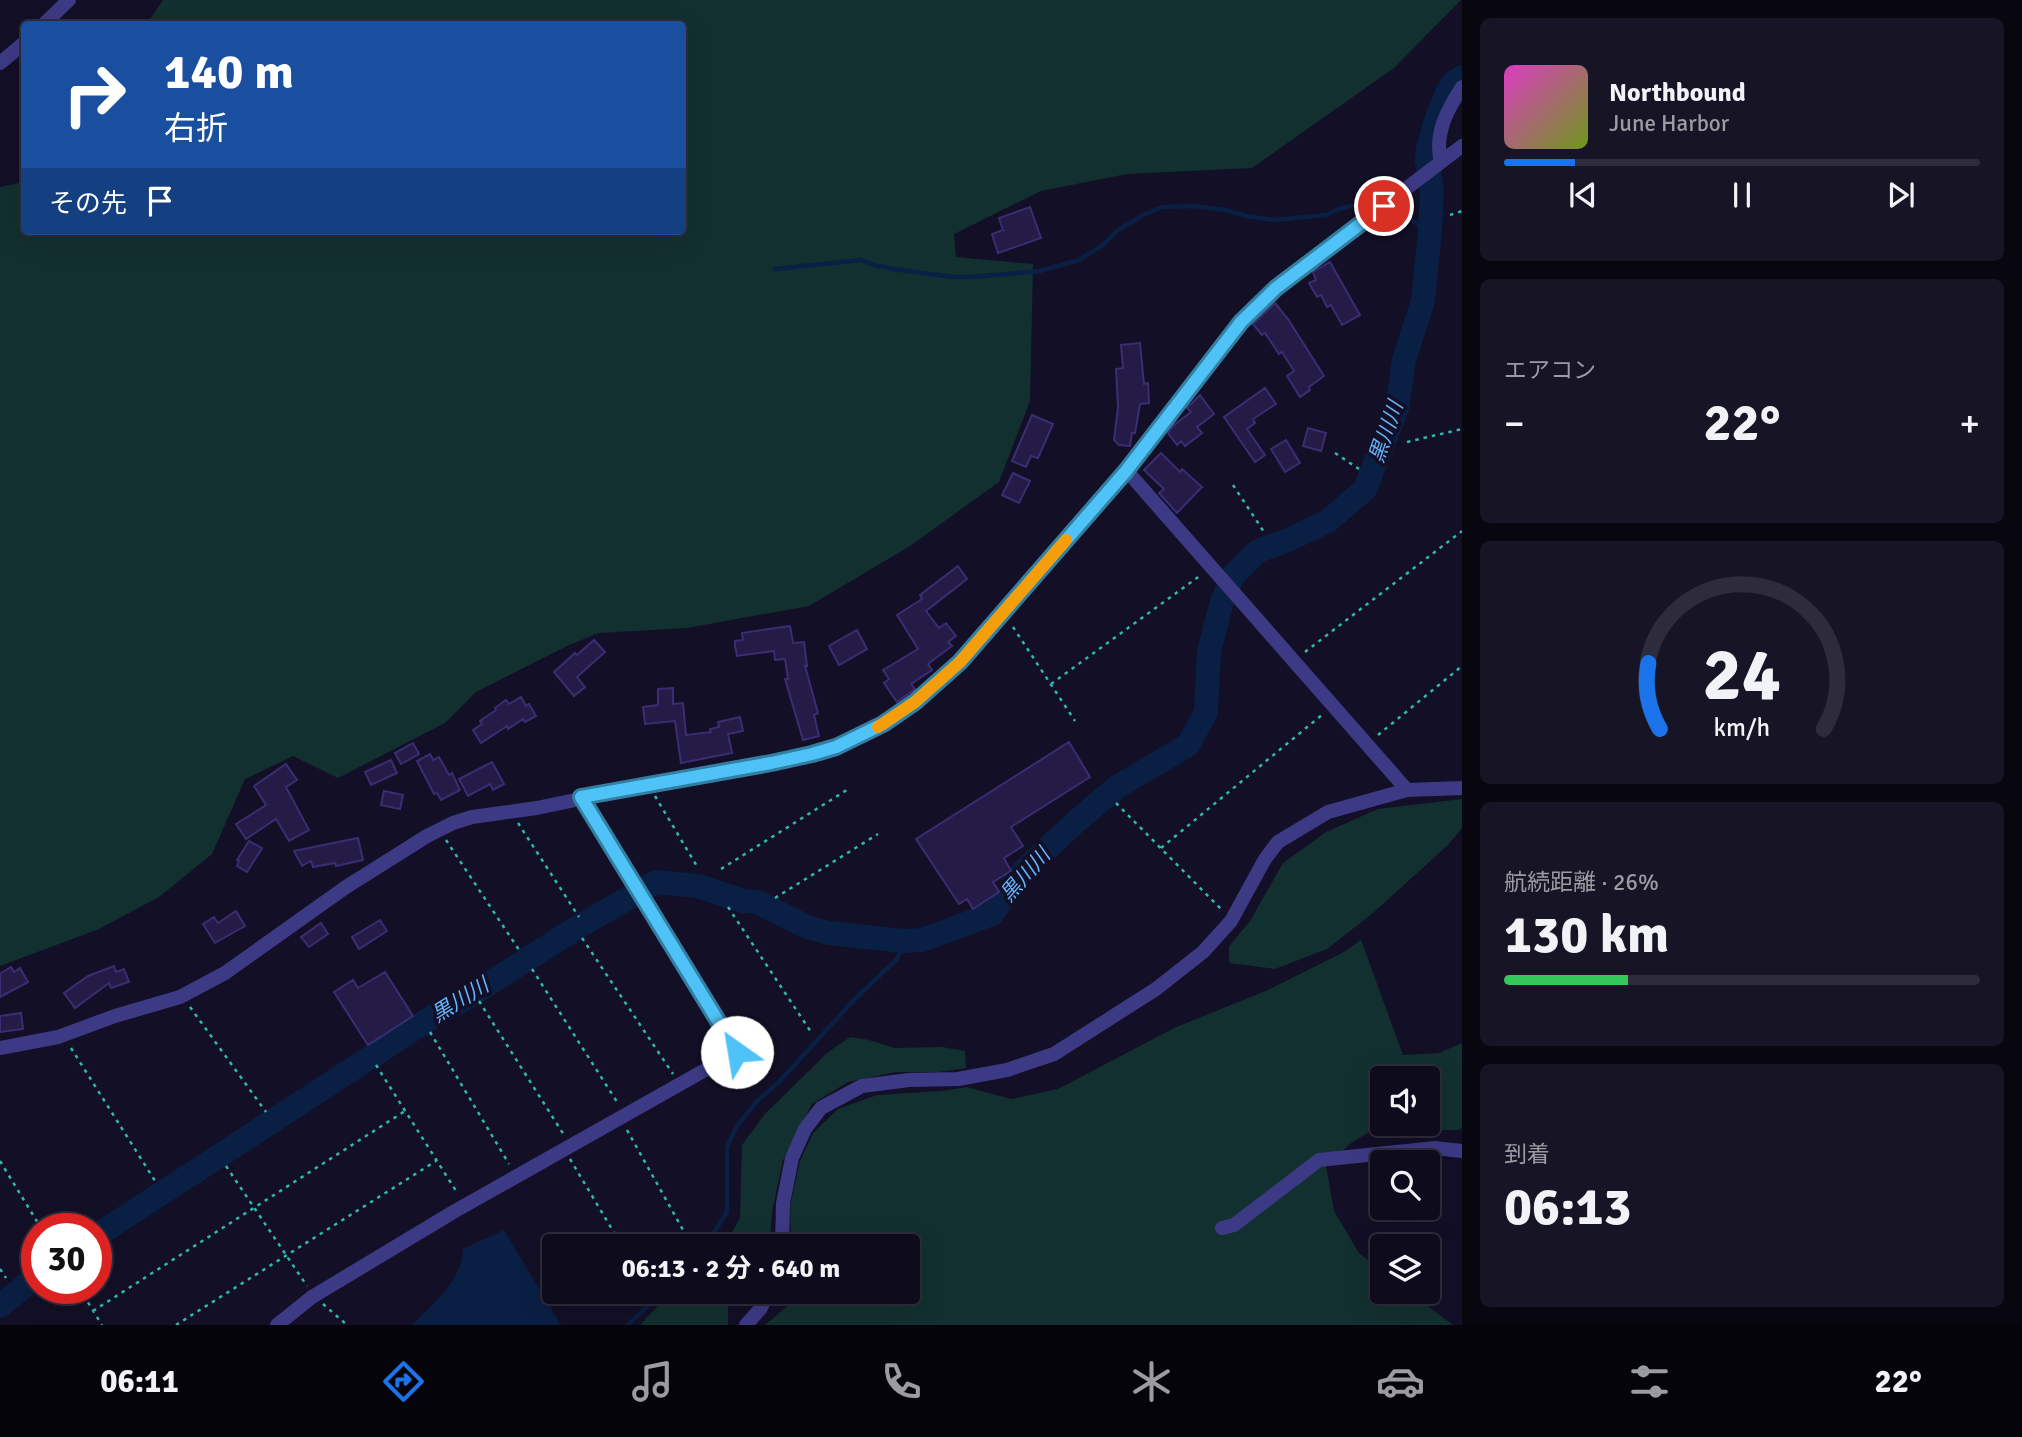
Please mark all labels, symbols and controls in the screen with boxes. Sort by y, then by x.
text: 140 m [164,42,294,102]
icon: right [49,49,140,140]
text: Northbound [1609,77,1746,109]
text: 右折 [164,109,228,148]
text: June Harbor [1609,109,1729,138]
pin [1354,176,1414,236]
icon: previous [1564,176,1602,214]
icon: pause [1723,176,1761,214]
icon: next [1882,176,1920,214]
icon: arrive [141,182,179,220]
icon: arrive [1365,187,1403,225]
text: その先 [49,188,127,220]
text: エアコン [1504,356,1596,385]
text: 22° [1704,391,1780,455]
water label: 黒川川 [1363,396,1409,466]
text: − [1504,400,1525,447]
text: + [1959,400,1980,447]
text: 24 [1703,631,1781,720]
text: km/h [1714,711,1770,742]
water label: 黒川川 [995,841,1057,907]
text: 航続距離 · 26% [1504,868,1659,897]
text: 130 km [1504,903,1669,967]
water label: 黒川川 [426,971,495,1028]
position arrow [700,1015,774,1089]
map controls [1370,1066,1440,1304]
button: sound [1370,1066,1440,1136]
text: 到着 [1504,1140,1550,1169]
button: search [1370,1150,1440,1220]
text: 06:13 [1504,1175,1632,1239]
speed limit sign: 30 [21,1213,112,1304]
button: layers [1370,1234,1440,1304]
text: 06:13 · 2 分 · 640 m [622,1253,840,1285]
icon: directions [379,1357,428,1406]
icon: music [628,1357,677,1406]
icon: phone [877,1357,926,1406]
icon: climate [1127,1357,1176,1406]
icon: car [1376,1357,1425,1406]
icon: filters [1625,1357,1674,1406]
text: 06:11 [100,1362,179,1401]
text: 22° [1874,1362,1922,1401]

